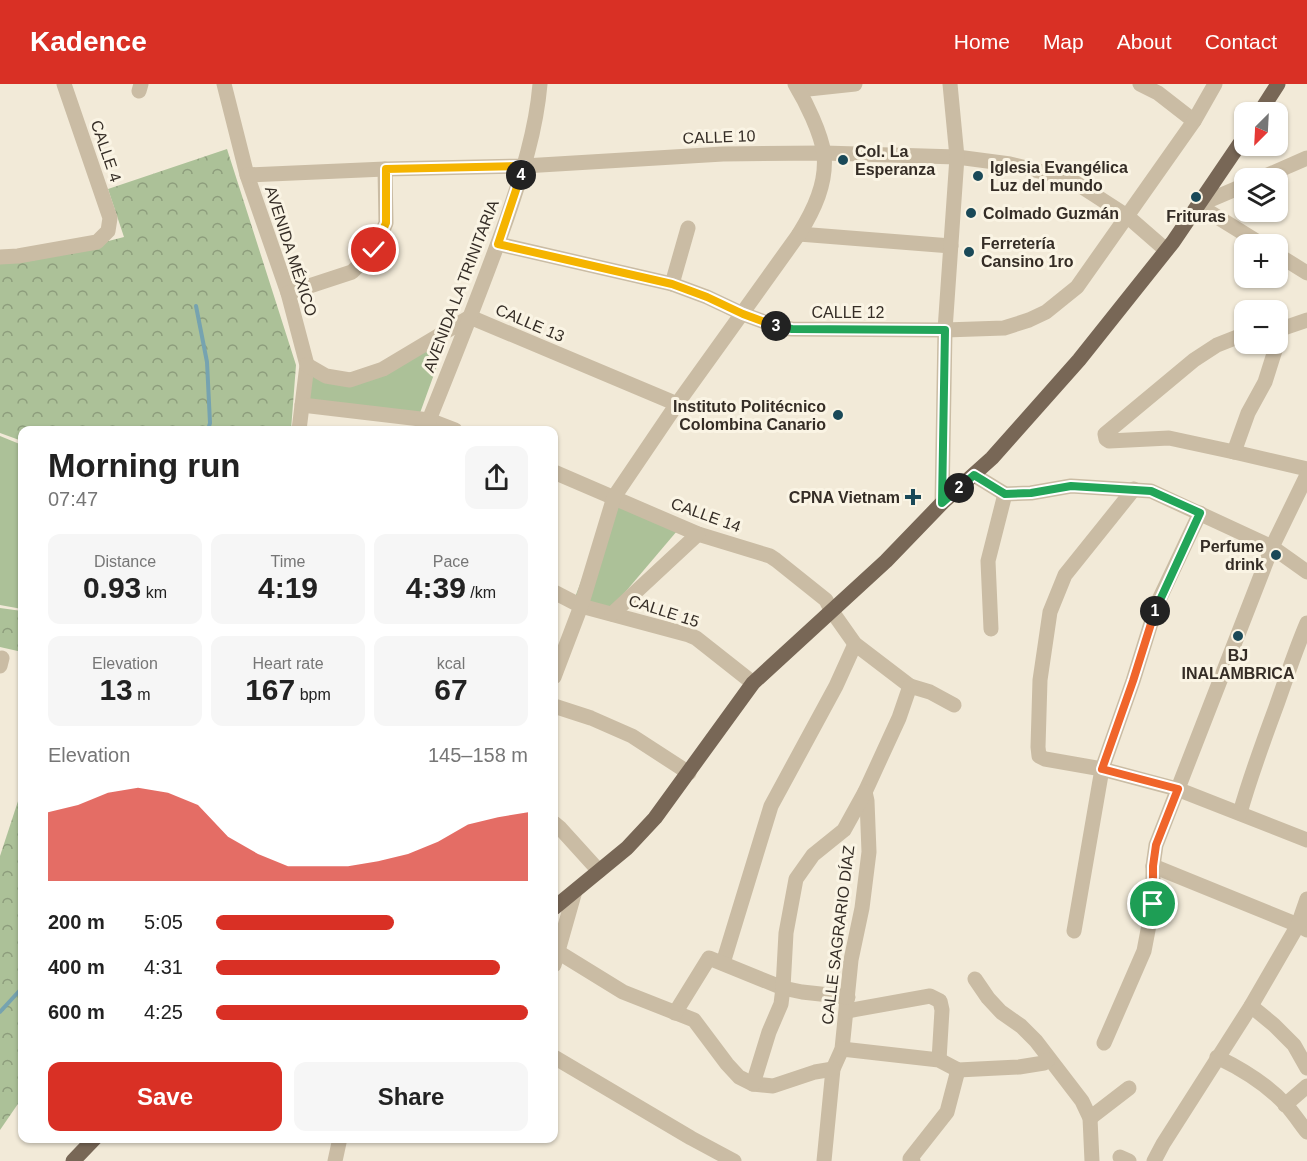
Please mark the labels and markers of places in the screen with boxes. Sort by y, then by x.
place label: Col. La Esperanza [855,143,935,178]
marker: Col. La Esperanza [836,153,850,167]
place label: Iglesia Evangélica Luz del mundo [990,159,1128,194]
pin: 4 [506,160,536,190]
marker: Iglesia Evangélica Luz del mundo [971,169,985,183]
marker: Frituras [1189,190,1203,204]
place label: Colmado Guzmán [983,205,1119,222]
marker: Colmado Guzmán [964,206,978,220]
place label: Frituras [1166,208,1226,225]
pin [348,224,399,275]
place label: Ferretería Cansino 1ro [981,235,1074,270]
marker: Ferretería Cansino 1ro [962,245,976,259]
pin: 3 [761,311,791,341]
place label: Instituto Politécnico Colombina Canario [673,398,826,433]
marker: Instituto Politécnico Colombina Canario [831,408,845,422]
pin: 2 [944,473,974,503]
marker: CPNA Vietnam [904,488,922,506]
place label: CPNA Vietnam [789,489,900,506]
place label: Perfume drink [1200,538,1264,573]
marker: Perfume drink [1269,548,1283,562]
pin: 1 [1140,596,1170,626]
marker: BJ INALAMBRICA [1231,629,1245,643]
place label: BJ INALAMBRICA [1182,647,1295,682]
pin [1127,878,1178,929]

